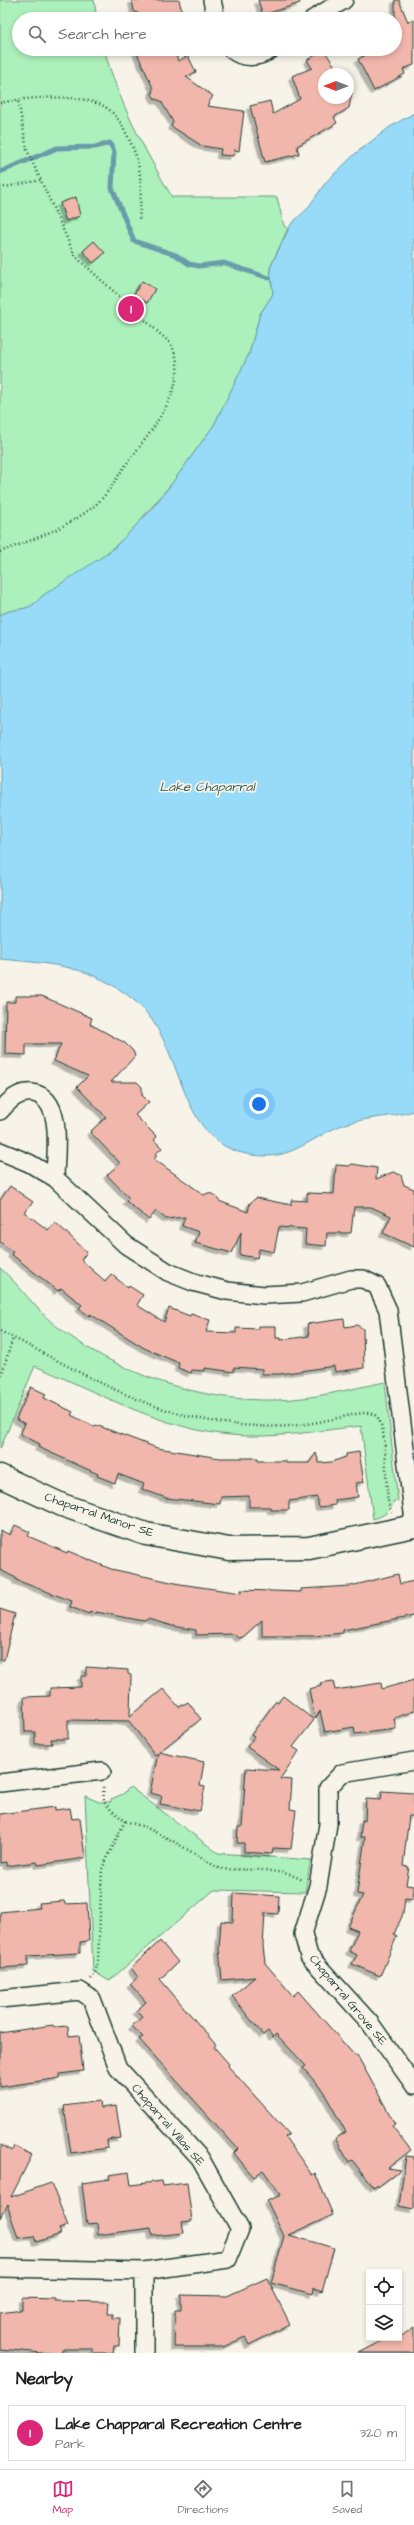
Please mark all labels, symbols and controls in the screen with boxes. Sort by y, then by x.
search box [12,12,402,56]
icon: search [26,23,48,45]
text: Search here [58,24,147,45]
north arrow [318,68,354,104]
pin: 1 [118,294,144,324]
water label: Lake Chaparral [160,778,256,796]
your location [249,1094,269,1114]
street label: Chaparral Manor SE [42,1488,156,1542]
street label: Chaparral Grove SE [305,1951,391,2049]
street label: Chaparral Villas SE [127,2080,209,2170]
map controls [366,2269,402,2341]
button: locate [366,2269,402,2305]
button: layers [366,2305,402,2341]
text: Nearby [16,2367,73,2391]
text: Lake Chapparal Recreation Centre [55,2414,302,2435]
text: 1 [29,2424,31,2442]
text: 320 m [359,2424,397,2442]
text: Park [55,2435,85,2453]
tab: Map [52,2478,74,2517]
tab: Directions [177,2478,229,2517]
tab: Saved [332,2478,362,2517]

